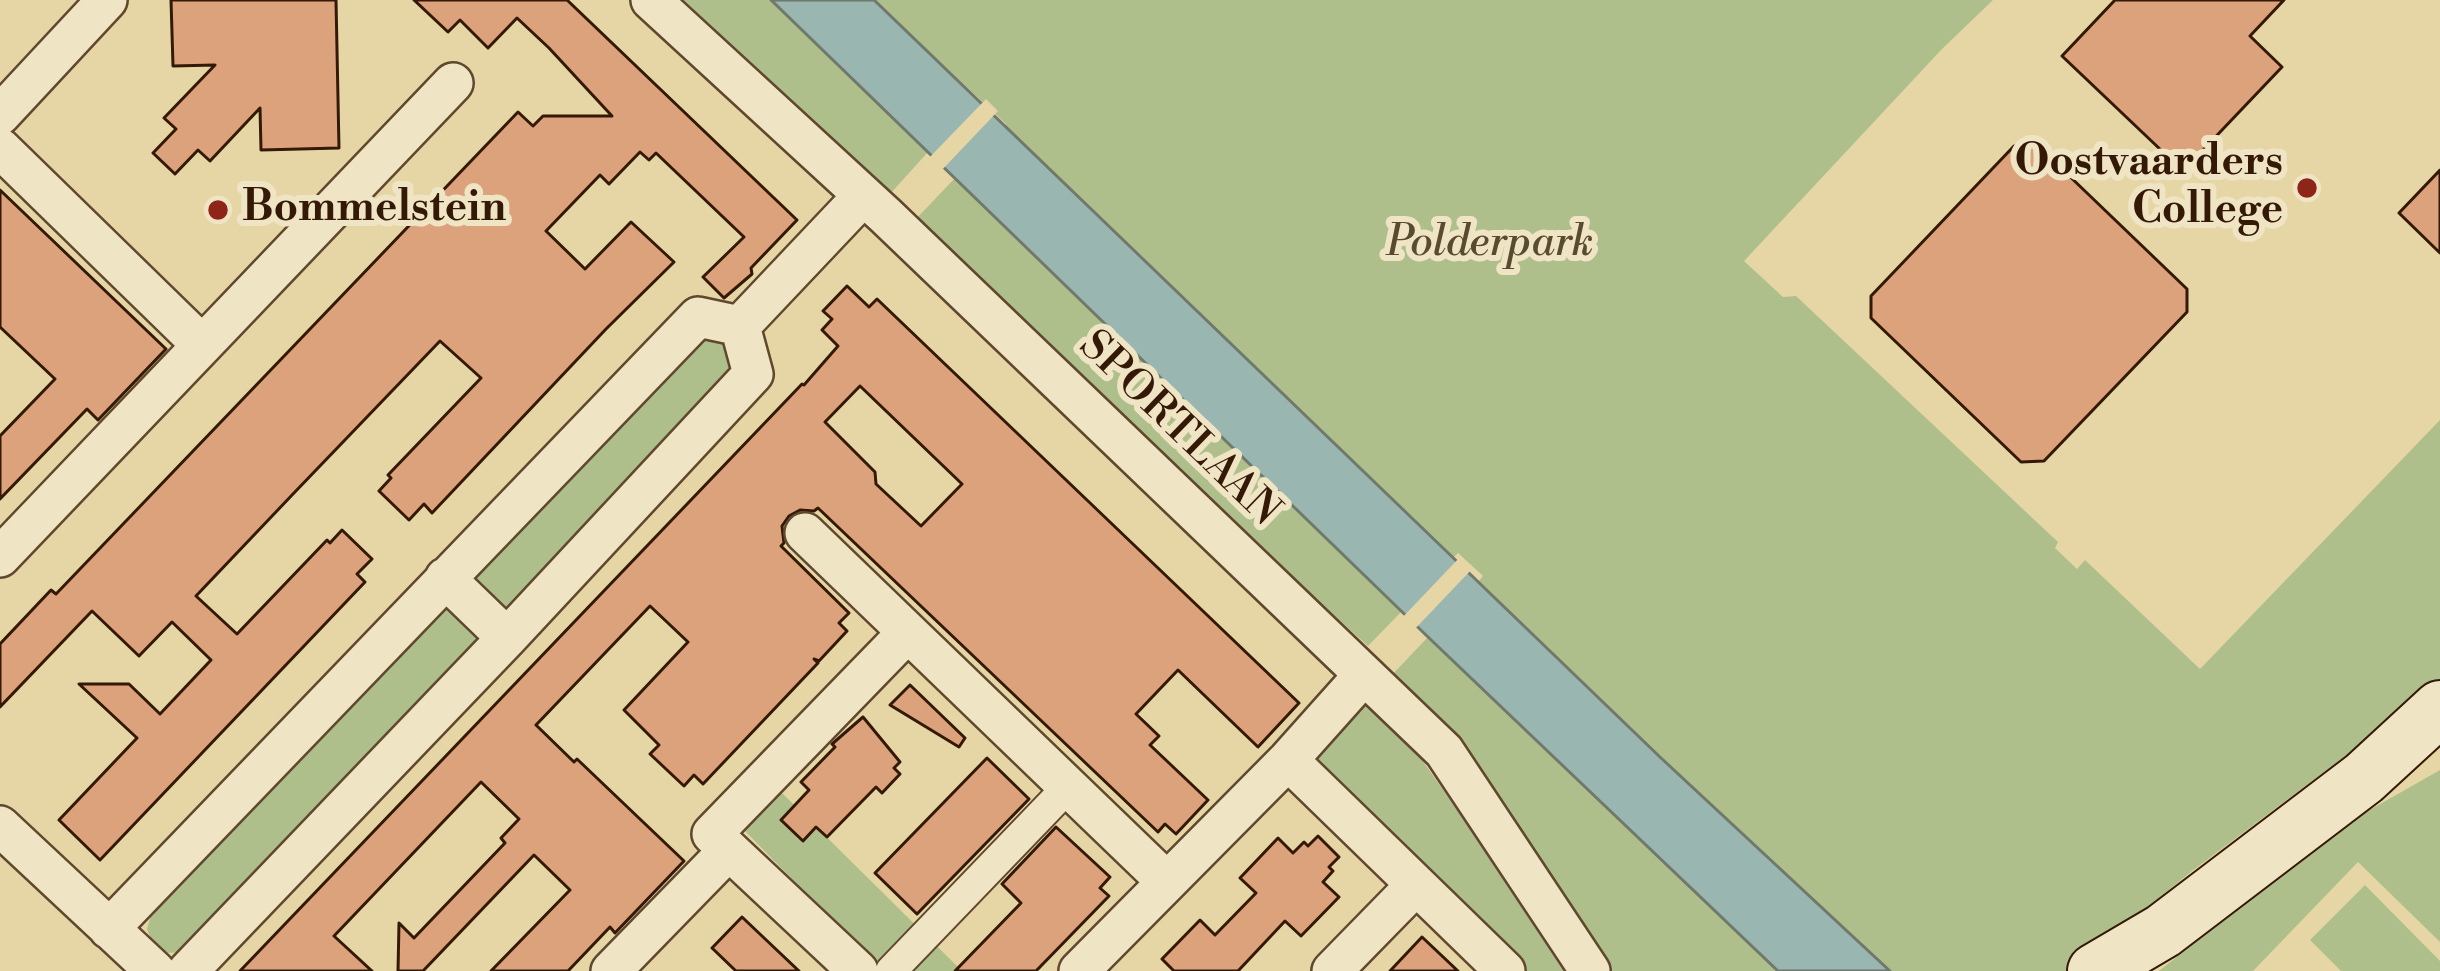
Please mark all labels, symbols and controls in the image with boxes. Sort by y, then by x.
place label: Oostvaarders College [2015,139,2283,237]
marker: Oostvaarders College [2294,175,2320,201]
place label: Bommelstein [242,185,506,235]
marker: Bommelstein [205,197,231,223]
park label: Polderpark [1387,220,1593,270]
street label: SPORTLAAN [1067,322,1289,538]

